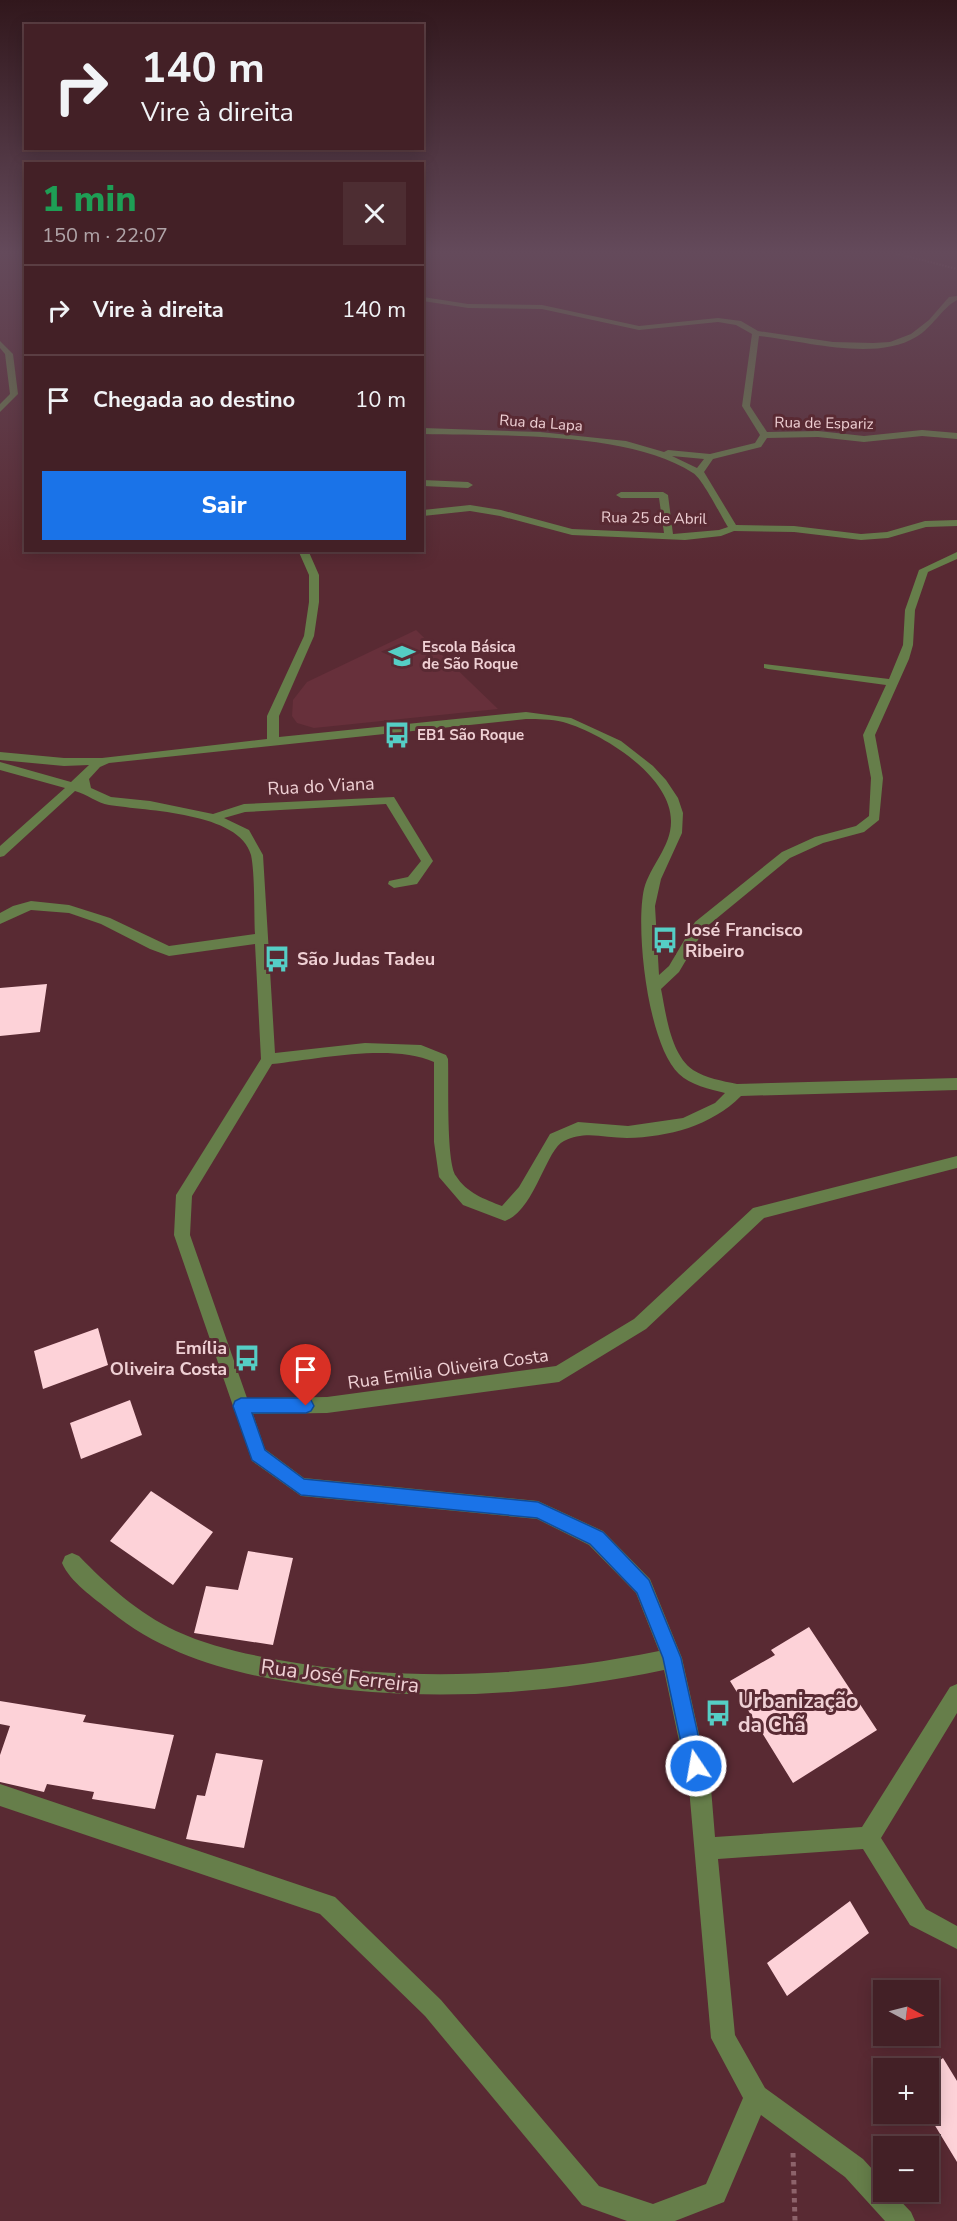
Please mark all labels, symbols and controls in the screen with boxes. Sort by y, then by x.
text: 140 m [141,40,265,97]
icon: right [42,48,120,126]
text: Vire à direita [141,94,294,131]
text: 1 min [42,175,137,224]
button: close [343,182,406,245]
text: 150 m · 22:07 [42,222,168,249]
icon: right [42,294,75,327]
text: Vire à direita [93,295,224,325]
text: 140 m [342,295,406,325]
icon: arrive [42,384,75,417]
text: Chegada ao destino [93,385,295,415]
text: 10 m [355,385,406,415]
street label: Rua da Lapa [499,410,583,436]
street label: Rua de Espariz [774,412,874,434]
button: Sair [42,471,406,540]
street label: Rua 25 de Abril [601,507,708,529]
place label: Escola Básica de São Roque [422,637,518,674]
school or university icon: Escola Básica de São Roque [387,641,417,671]
bus stop icon: EB1 São Roque [382,720,412,750]
place label: EB1 São Roque [417,725,524,745]
street label: Rua do Viana [267,771,375,801]
place label: José Francisco Ribeiro [684,918,803,963]
bus stop icon: José Francisco Ribeiro [650,925,680,955]
bus stop icon: São Judas Tadeu [262,944,292,974]
place label: São Judas Tadeu [297,947,435,971]
place label: Emília Oliveira Costa [110,1336,227,1381]
bus stop icon: Emília Oliveira Costa [232,1343,262,1373]
street label: Rua Emilia Oliveira Costa [346,1343,550,1395]
pin [280,1344,331,1406]
icon: arrive [289,1353,322,1386]
street label: Rua José Ferreira [259,1652,421,1700]
place label: Urbanização da Chã [738,1687,858,1739]
bus stop icon: Urbanização da Chã [703,1698,733,1728]
position arrow [664,1734,728,1798]
north arrow [873,1980,939,2046]
map controls [873,1980,939,2202]
button: + [873,2058,939,2124]
button: − [873,2136,939,2202]

